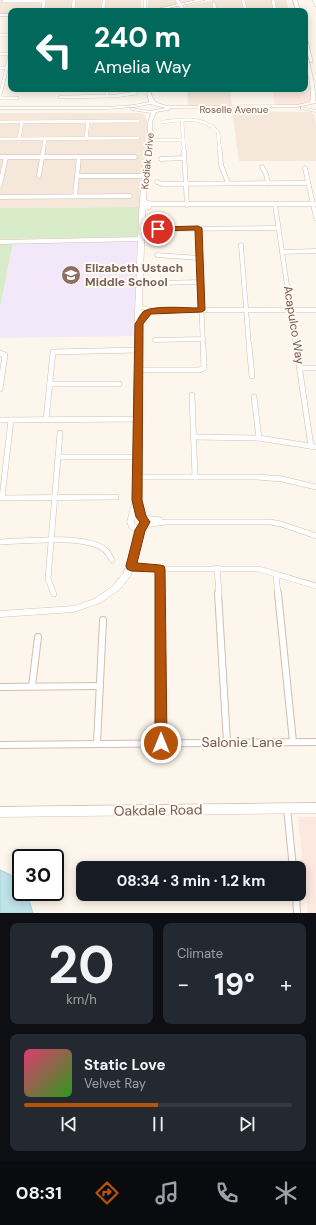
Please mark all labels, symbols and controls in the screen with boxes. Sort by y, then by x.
text: 240 m [94,19,181,56]
icon: left [28,24,80,76]
text: Amelia Way [94,55,191,79]
street label: Roselle Avenue [199,103,269,116]
street label: Kodiak Drive [138,132,157,190]
pin [141,212,175,246]
icon: arrive [147,218,169,240]
place label: Elizabeth Ustach Middle School [85,260,183,290]
school or university icon: Elizabeth Ustach Middle School [60,264,82,286]
street label: Acapulco Way [280,285,308,366]
position arrow [140,722,182,764]
street label: Salonie Lane [201,733,283,751]
street label: Oakdale Road [113,800,203,820]
speed limit sign: 30 [12,849,64,901]
text: 08:34 · 3 min · 1.2 km [117,871,265,891]
text: 20 [48,931,115,999]
text: Climate [177,945,223,962]
text: 19° [214,965,255,1004]
text: − [177,970,189,999]
text: + [280,970,292,999]
text: km/h [66,991,97,1008]
text: Static Love [84,1055,165,1075]
text: Velvet Ray [84,1075,146,1092]
icon: previous [58,1113,80,1135]
icon: pause [147,1113,169,1135]
icon: next [236,1113,258,1135]
icon: directions [93,1179,121,1207]
icon: music [153,1179,181,1207]
icon: phone [213,1179,241,1207]
icon: climate [272,1179,300,1207]
text: 08:31 [16,1181,62,1205]

